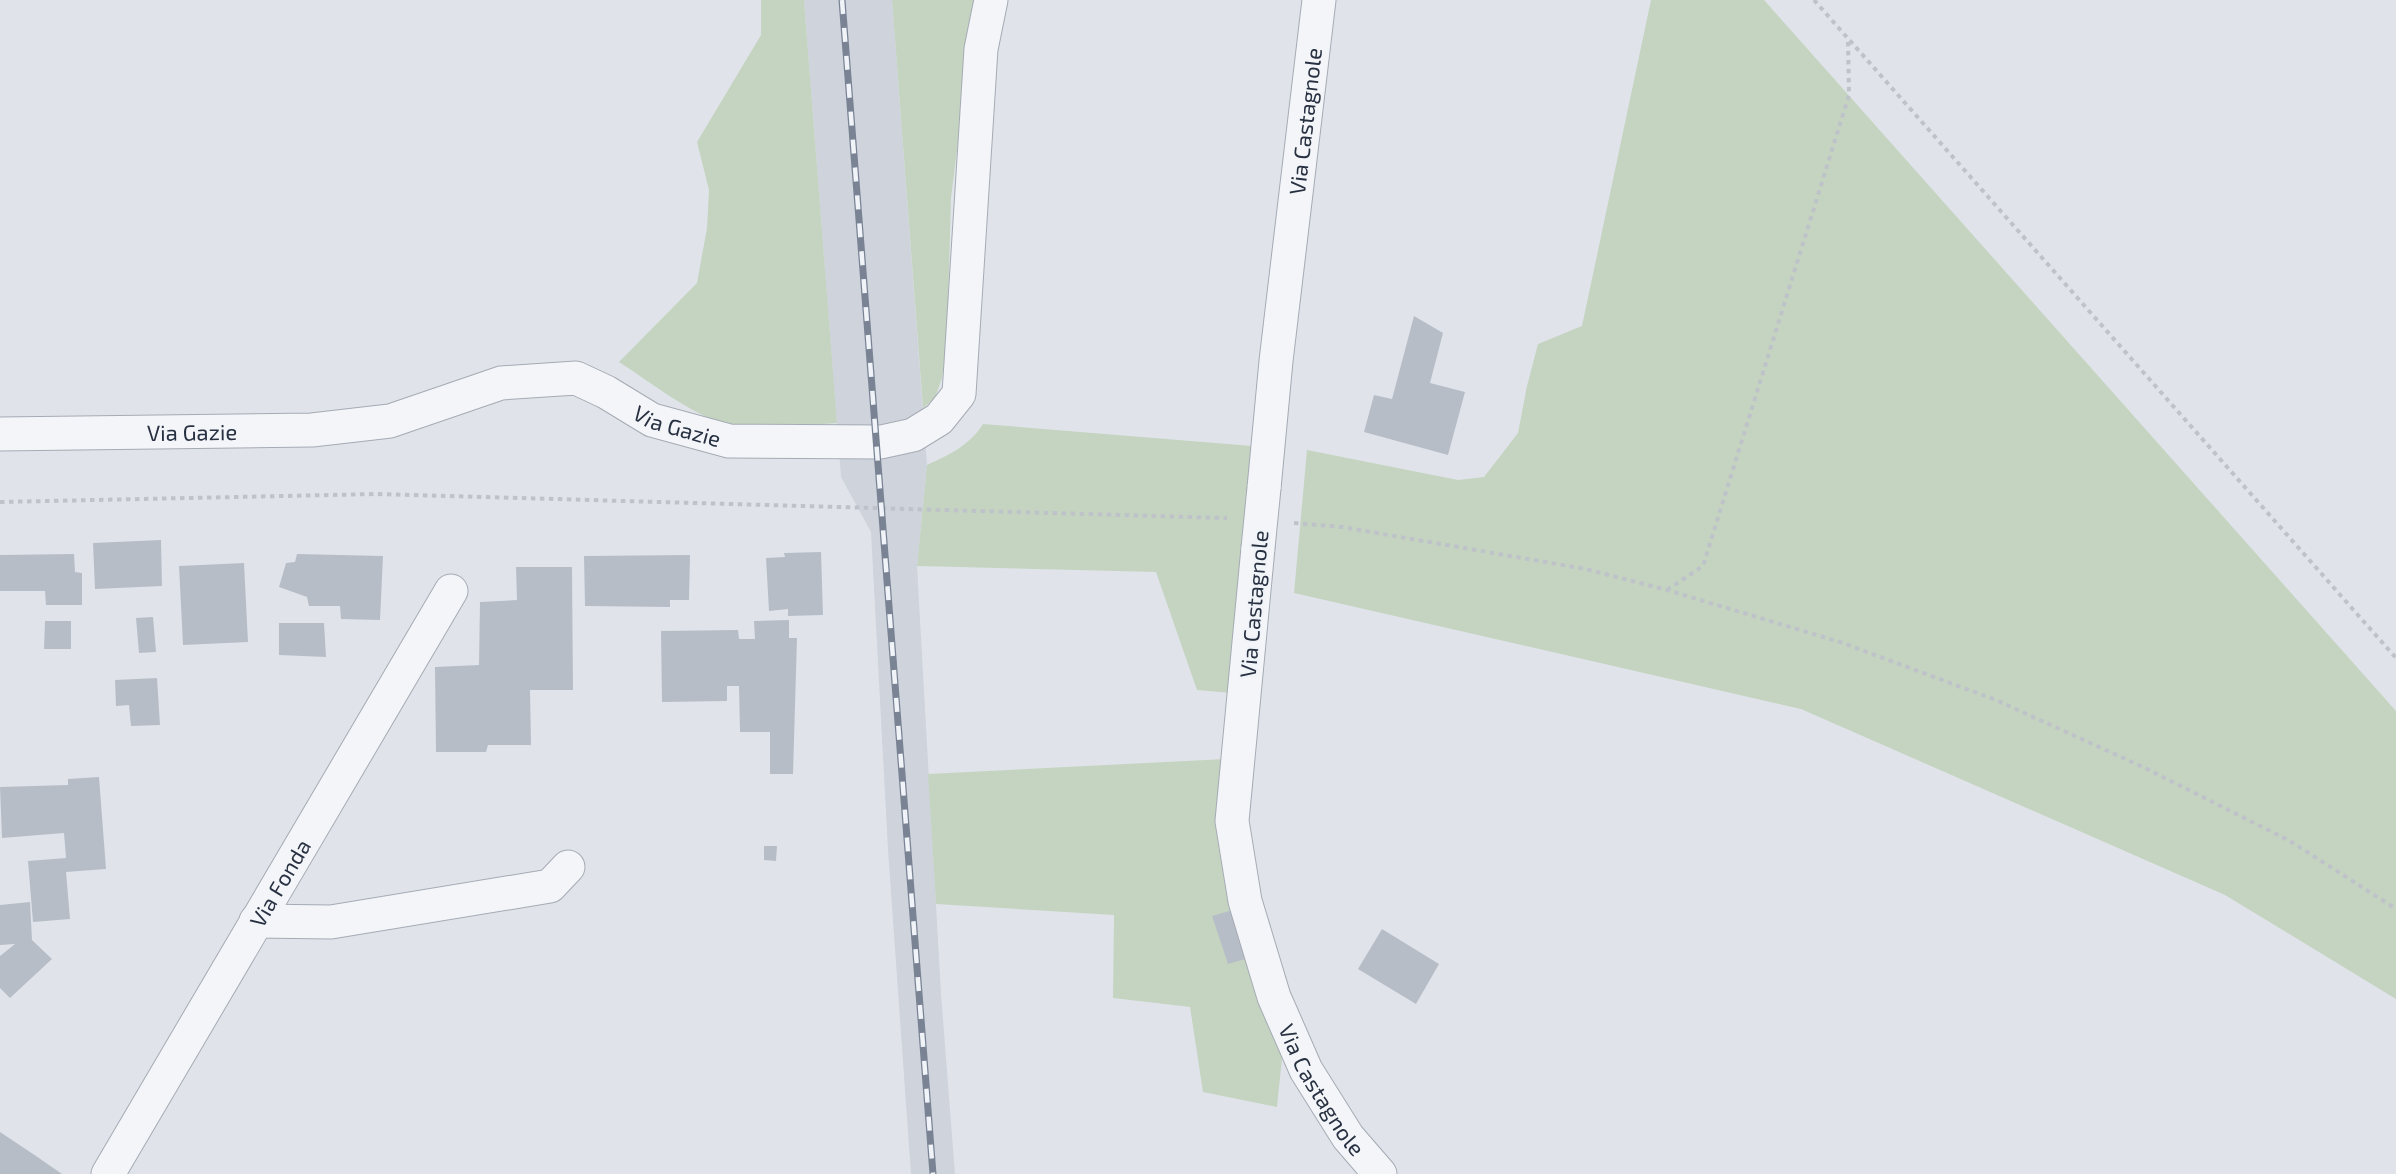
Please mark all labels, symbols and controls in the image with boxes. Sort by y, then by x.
street label: Via Castagnole [1283,46,1326,196]
street label: Via Gazie [629,399,724,451]
street label: Via Gazie [147,418,237,445]
street label: Via Castagnole [1234,529,1272,679]
street label: Via Fonda [244,834,315,931]
street label: Via Castagnole [1274,1020,1371,1160]

